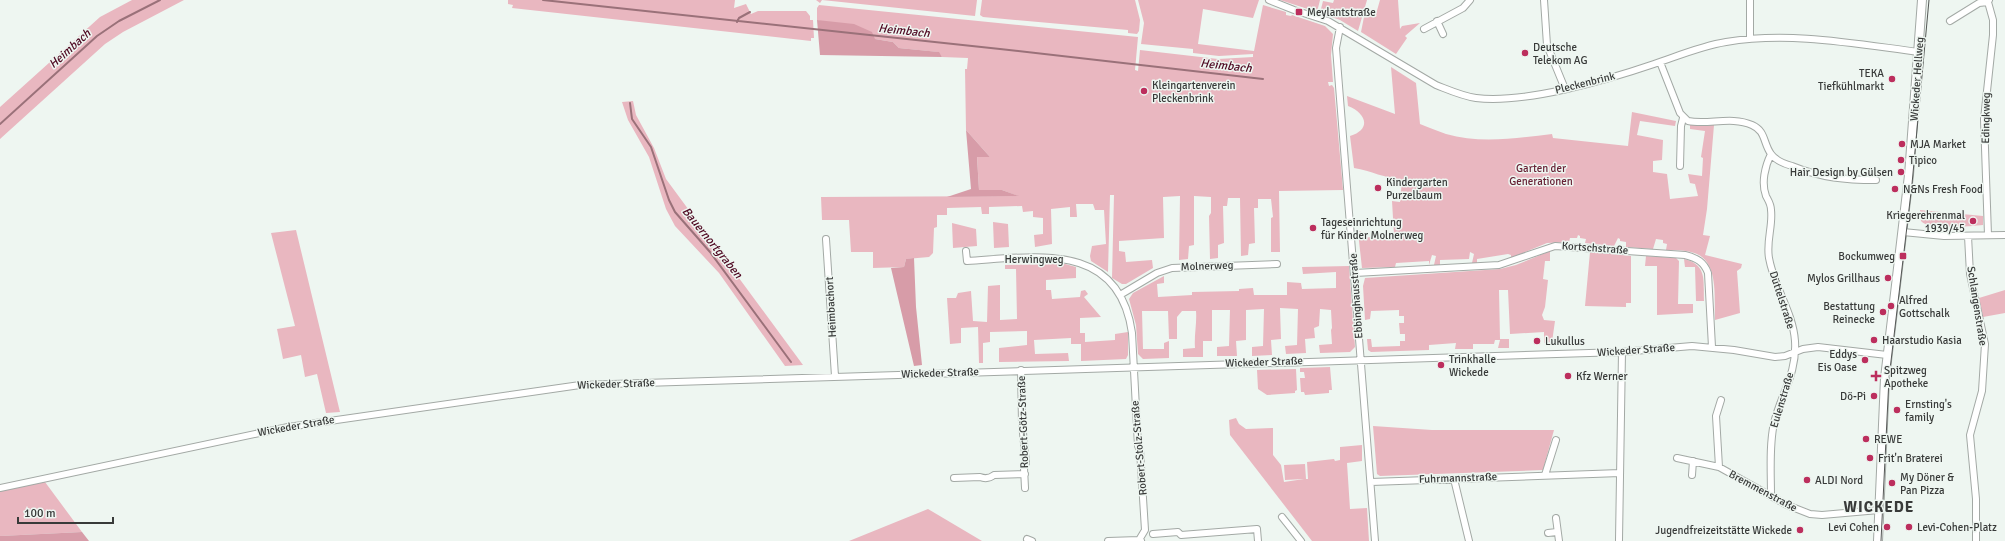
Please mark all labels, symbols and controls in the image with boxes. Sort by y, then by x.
place label: Meylantstraße [1307,6,1376,19]
marker: Meylantstraße [1294,7,1304,17]
water label: Heimbach [878,21,931,41]
water label: Heimbach [46,26,94,72]
street label: Wickeder Hellweg [1908,36,1926,122]
place label: Deutsche Telekom AG [1533,41,1588,67]
marker: Deutsche Telekom AG [1520,48,1530,58]
water label: Heimbach [1200,56,1253,76]
place label: TEKA Tiefkühlmarkt [1818,67,1884,93]
street label: Pleckenbrink [1554,69,1617,97]
marker: TEKA Tiefkühlmarkt [1887,74,1897,84]
place label: Kleingartenverein Pleckenbrink [1152,79,1236,105]
marker: Kleingartenverein Pleckenbrink [1139,86,1149,96]
street label: Edingkweg [1979,92,1993,144]
place label: MJA Market [1910,138,1966,151]
marker: MJA Market [1897,139,1907,149]
place label: Tipico [1909,154,1937,167]
marker: Tipico [1896,155,1906,165]
park label: Garten der Generationen [1509,162,1573,188]
place label: Hair Design by Gülsen [1790,166,1893,179]
marker: Hair Design by Gülsen [1896,167,1906,177]
place label: Kindergarten Purzelbaum [1386,176,1448,202]
marker: Kindergarten Purzelbaum [1373,183,1383,193]
place label: N&Ns Fresh Food [1903,183,1983,196]
marker: N&Ns Fresh Food [1890,184,1900,194]
water label: Bauernortgraben [679,204,746,282]
place label: Kriegerehrenmal 1939/45 [1886,209,1965,235]
place label: Tageseinrichtung für Kinder Molnerweg [1321,216,1423,242]
marker: Kriegerehrenmal 1939/45 [1968,216,1978,226]
marker: Tageseinrichtung für Kinder Molnerweg [1308,223,1318,233]
street label: Kortschstraße [1561,239,1629,257]
place label: Bockumweg [1838,250,1895,263]
marker: Bockumweg [1898,251,1908,261]
street label: Herwingweg [1004,253,1064,266]
street label: Ebbinghausstraße [1347,253,1365,339]
street label: Molnerweg [1180,259,1234,273]
street label: Schlangenstraße [1964,265,1990,347]
street label: Düttelstraße [1767,269,1797,331]
place label: Mylos Grillhaus [1807,272,1880,285]
marker: Mylos Grillhaus [1883,273,1893,283]
street label: Heimbachort [823,276,839,338]
place label: Alfred Gottschalk [1899,294,1950,320]
place label: Bestattung Reinecke [1823,300,1875,326]
marker: Alfred Gottschalk [1886,301,1896,311]
marker: Bestattung Reinecke [1878,307,1888,317]
place label: Haarstudio Kasia [1882,334,1962,347]
place label: Lukullus [1545,335,1585,348]
marker: Haarstudio Kasia [1869,335,1879,345]
marker: Lukullus [1532,336,1542,346]
street label: Wickeder Straße [1597,341,1675,359]
place label: Eddys Eis Oase [1818,348,1857,374]
place label: Trinkhalle Wickede [1449,353,1496,379]
street label: Wickeder Straße [1225,354,1303,370]
marker: Eddys Eis Oase [1860,355,1870,365]
marker: Trinkhalle Wickede [1436,360,1446,370]
place label: Spitzweg Apotheke [1884,364,1928,390]
street label: Wickeder Straße [901,365,979,381]
place label: Kfz Werner [1576,370,1628,383]
marker: Kfz Werner [1563,371,1573,381]
street label: Eulenstraße [1767,371,1797,429]
marker: Spitzweg Apotheke [1871,371,1881,381]
street label: Robert-Götz-Straße [1015,375,1031,469]
street label: Wickeder Straße [577,376,655,392]
place label: Dö-Pi [1840,390,1866,403]
marker: Dö-Pi [1869,391,1879,401]
place label: Ernsting's family [1905,398,1952,424]
street label: Robert-Stolz-Straße [1128,400,1150,496]
marker: Ernsting's family [1892,405,1902,415]
street label: Wickeder Straße [256,413,336,439]
place label: REWE [1874,433,1902,446]
marker: REWE [1861,434,1871,444]
place label: Frit'n Braterei [1878,452,1943,465]
marker: Frit'n Braterei [1865,453,1875,463]
street label: Bremmenstraße [1727,468,1799,514]
street label: Fuhrmannstraße [1419,470,1497,486]
place label: My Döner & Pan Pizza [1900,471,1954,497]
place label: ALDI Nord [1815,474,1863,487]
marker: ALDI Nord [1802,475,1812,485]
marker: My Döner & Pan Pizza [1887,478,1897,488]
district label: WICKEDE [1844,498,1914,516]
scale bar [18,499,113,525]
text: 100 m [24,506,56,521]
place label: Levi Cohen [1828,521,1879,534]
place label: Levi-Cohen-Platz [1917,521,1997,534]
marker: Levi Cohen [1882,522,1892,532]
marker: Levi-Cohen-Platz [1904,522,1914,532]
place label: Jugendfreizeitstätte Wickede [1655,524,1792,537]
marker: Jugendfreizeitstätte Wickede [1795,525,1805,535]

